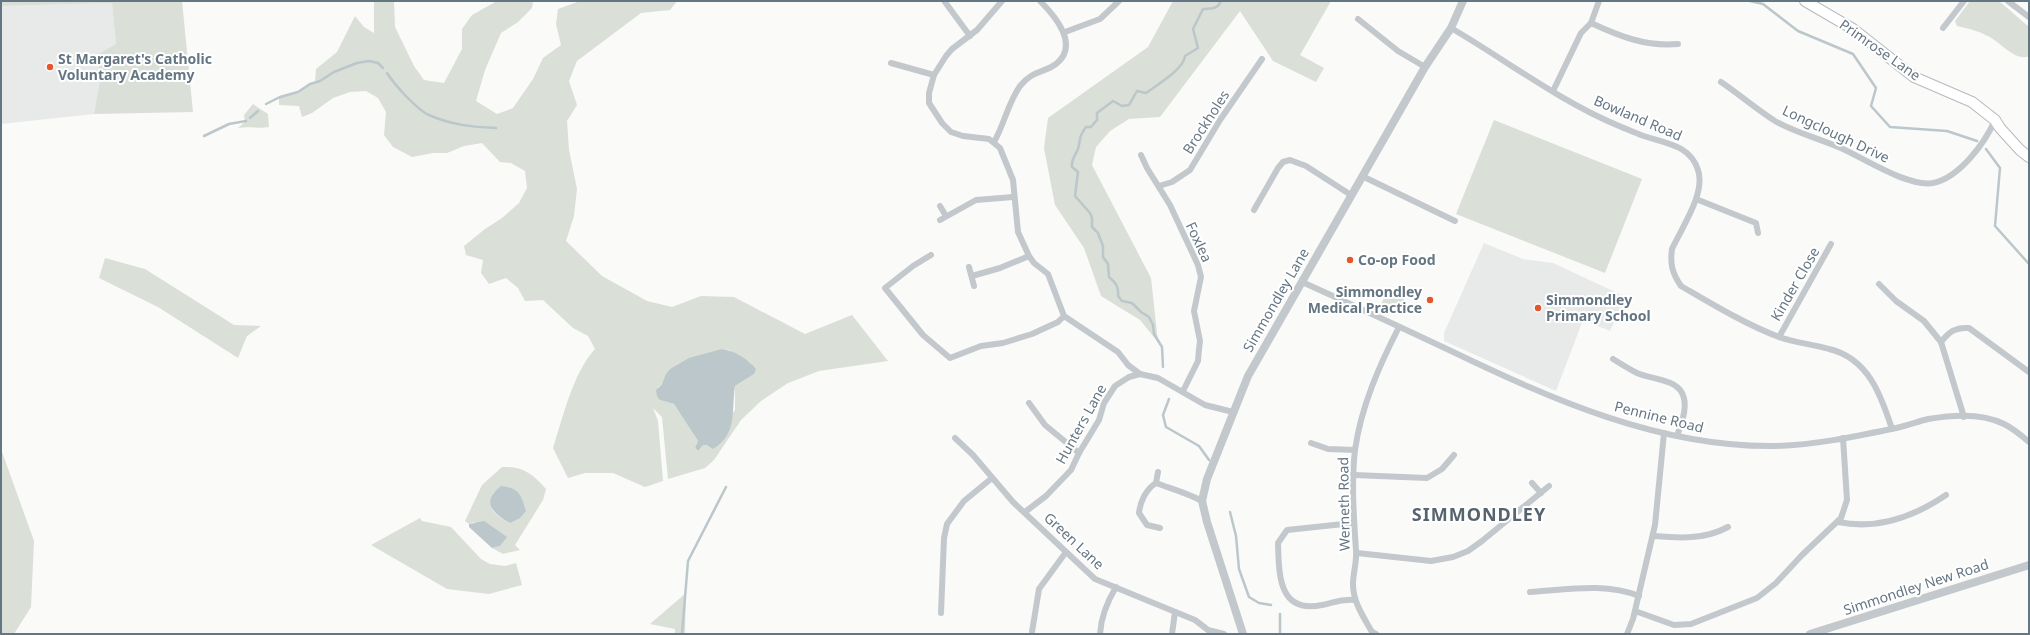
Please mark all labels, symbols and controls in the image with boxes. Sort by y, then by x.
street label: Primrose Lane [1836,15,1925,85]
place label: St Margaret's Catholic Voluntary Academy [58,49,212,84]
marker: St Margaret's Catholic Voluntary Academy [45,62,55,72]
street label: Brockholes [1178,86,1233,157]
street label: Bowland Road [1591,90,1685,145]
street label: Longclough Drive [1780,100,1893,167]
street label: Foxlea [1182,219,1217,265]
street label: Kinder Close [1766,243,1823,324]
street label: Simmondley Lane [1238,244,1313,355]
place label: Co-op Food [1358,250,1436,269]
marker: Co-op Food [1345,255,1355,265]
place label: Simmondley Medical Practice [1308,282,1422,317]
place label: Simmondley Primary School [1546,290,1651,325]
marker: Simmondley Medical Practice [1425,295,1435,305]
marker: Simmondley Primary School [1533,303,1543,313]
street label: Hunters Lane [1051,380,1110,467]
street label: Pennine Road [1613,396,1706,437]
street label: Werneth Road [1333,457,1354,551]
district label: SIMMONDLEY [1412,502,1546,526]
street label: Green Lane [1040,508,1109,573]
street label: Simmondley New Road [1841,554,1991,619]

